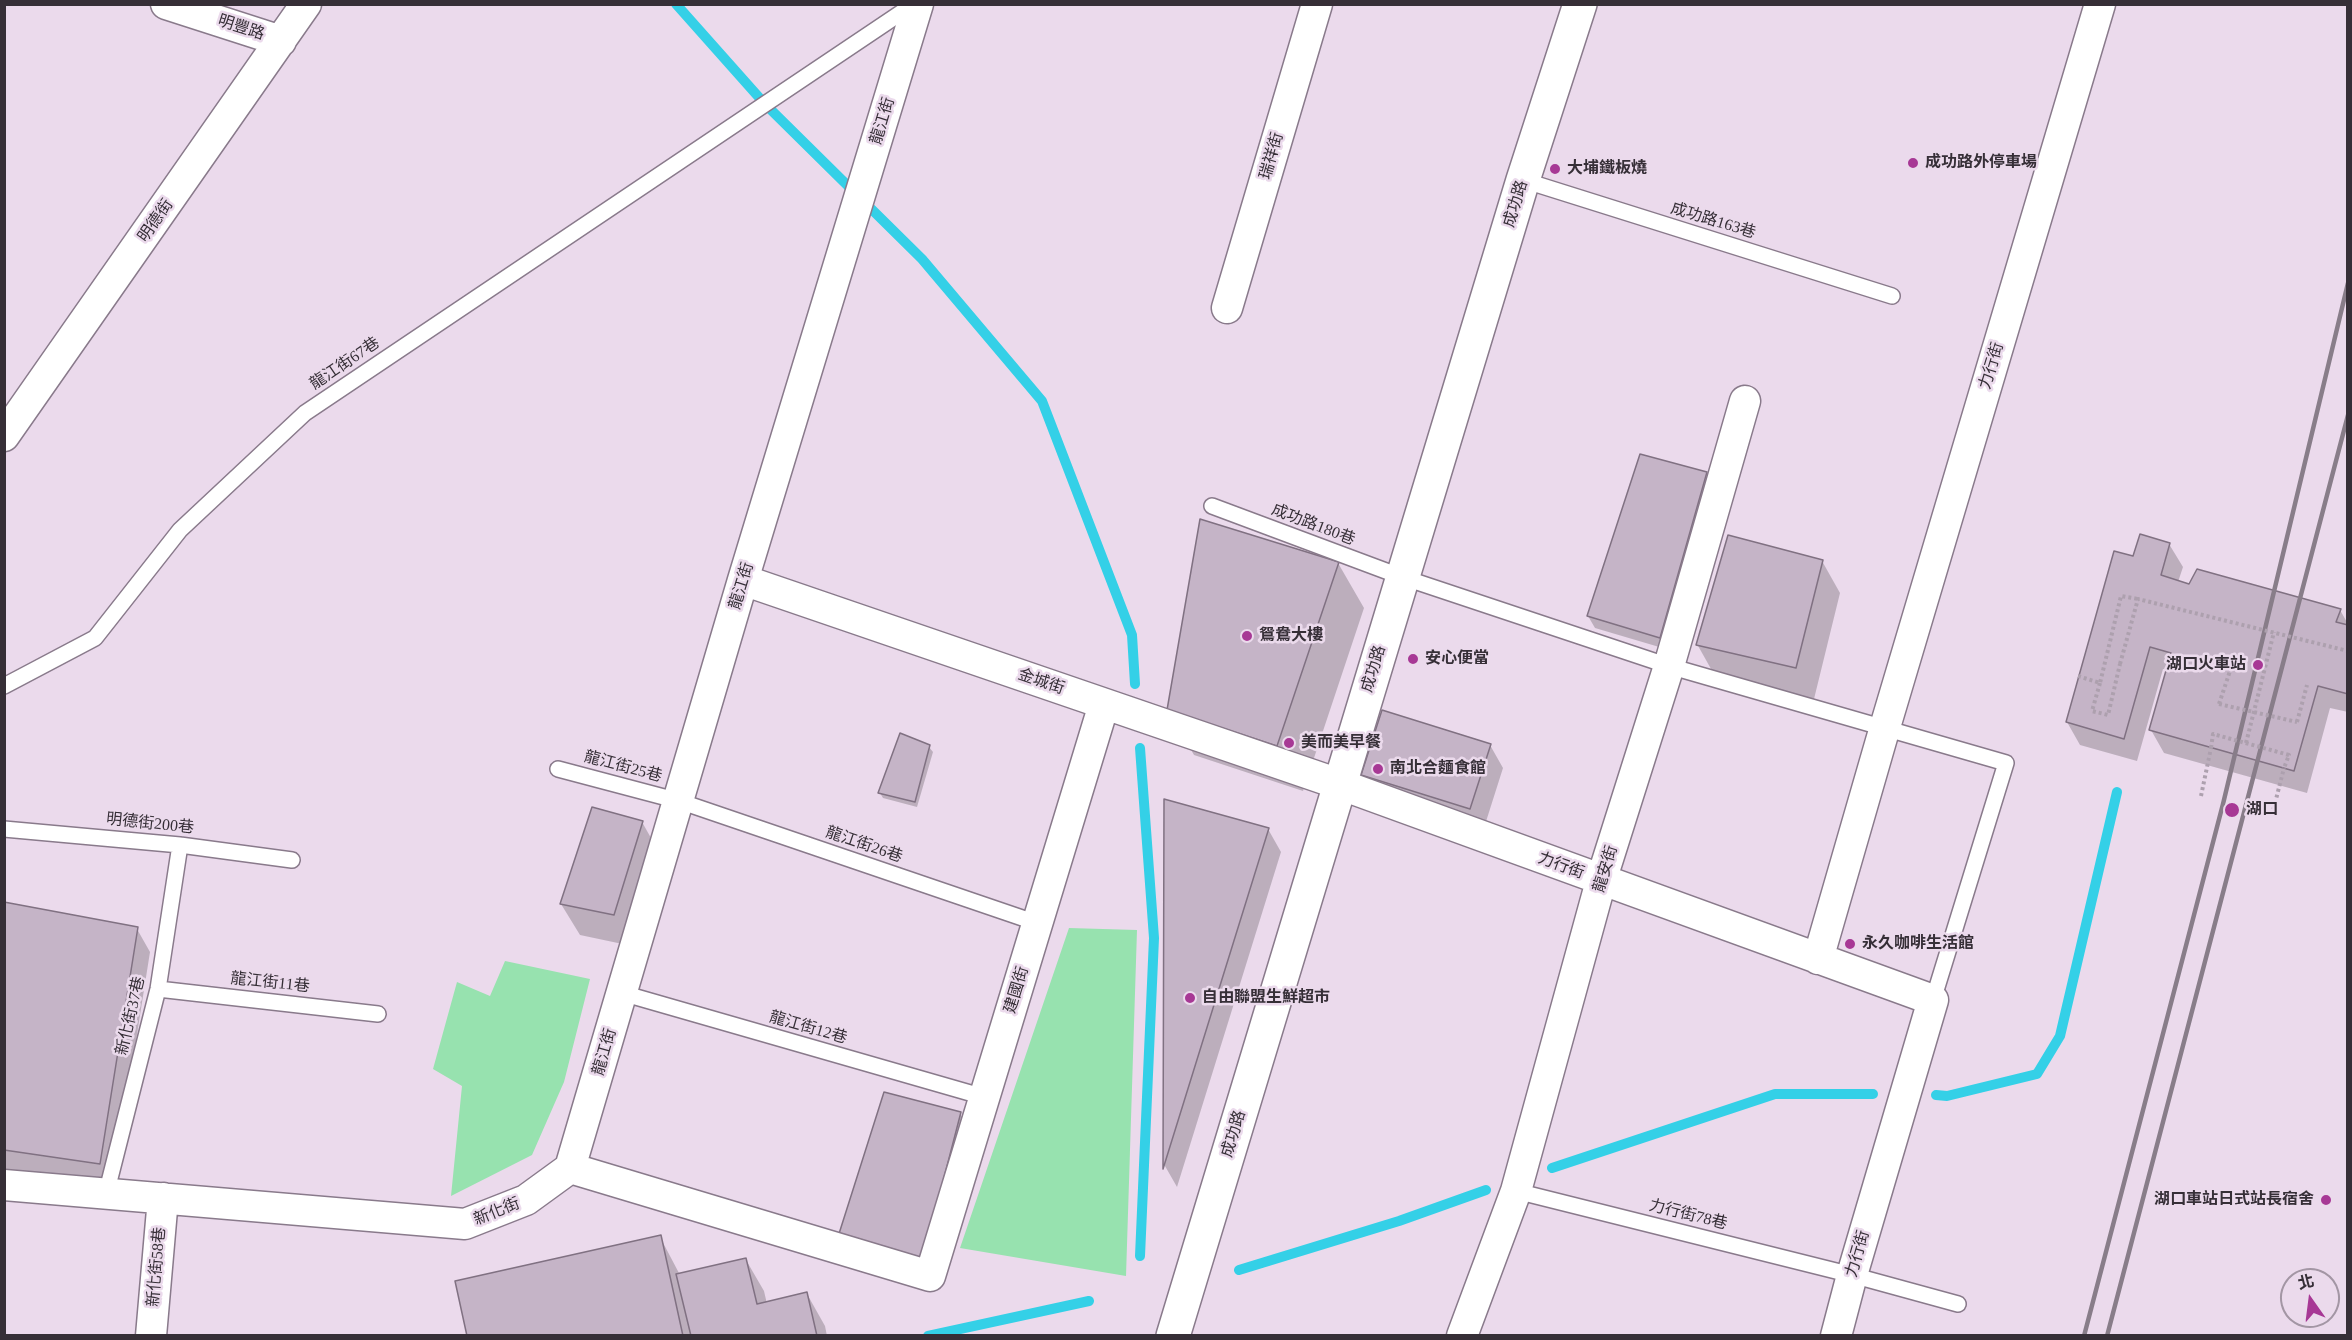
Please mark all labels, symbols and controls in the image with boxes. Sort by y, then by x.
street label: 明豐路 [215,11,267,45]
street label: 龍江街 [867,95,899,147]
street label: 瑞祥街 [1256,130,1288,182]
place label: 成功路外停車場 [1925,153,2037,173]
marker: 成功路外停車場 [1906,156,1920,170]
place label: 大埔鐵板燒 [1567,159,1647,179]
marker: 大埔鐵板燒 [1548,162,1562,176]
street label: 成功路 [1500,178,1532,230]
street label: 明德街 [134,196,178,246]
street label: 成功路163巷 [1668,199,1758,243]
street label: 龍江街67巷 [306,334,384,394]
street label: 力行街 [1976,340,2008,392]
street label: 成功路180巷 [1268,500,1358,550]
street label: 龍江街 [726,560,758,612]
place label: 鴛鴦大樓 [1259,626,1323,646]
marker: 鴛鴦大樓 [1240,629,1254,643]
street label: 成功路 [1358,643,1390,695]
place label: 安心便當 [1425,649,1489,669]
marker: 安心便當 [1406,652,1420,666]
place label: 湖口火車站 [2166,655,2246,675]
marker: 湖口火車站 [2251,658,2265,672]
street label: 金城街 [1015,665,1067,699]
place label: 美而美早餐 [1301,733,1381,753]
marker: 美而美早餐 [1282,736,1296,750]
street label: 龍江街25巷 [582,747,664,787]
place label: 南北合麵食館 [1390,759,1486,779]
marker: 南北合麵食館 [1371,762,1385,776]
place label: 湖口 [2246,800,2278,820]
marker: 湖口 [2223,801,2241,819]
street label: 明德街200巷 [105,810,195,838]
street label: 龍江街26巷 [823,823,905,867]
street label: 龍安街 [1590,843,1622,895]
street label: 力行街 [1535,849,1587,883]
place label: 永久咖啡生活館 [1862,934,1974,954]
marker: 永久咖啡生活館 [1843,937,1857,951]
street label: 建國街 [1001,964,1033,1016]
street label: 龍江街11巷 [230,969,310,997]
street label: 新化街37巷 [113,975,149,1057]
place label: 自由聯盟生鮮超市 [1202,988,1330,1008]
marker: 自由聯盟生鮮超市 [1183,991,1197,1005]
street label: 龍江街12巷 [767,1008,849,1048]
street label: 龍江街 [589,1026,621,1078]
street label: 成功路 [1218,1108,1250,1160]
place label: 湖口車站日式站長宿舍 [2154,1190,2314,1210]
marker: 湖口車站日式站長宿舍 [2319,1193,2333,1207]
street label: 新化街 [471,1194,523,1230]
street label: 力行街78巷 [1647,1196,1729,1234]
street label: 新化街58巷 [144,1226,170,1308]
street label: 力行街 [1842,1228,1874,1280]
north arrow [2280,1268,2340,1328]
text: 北 [2296,1272,2316,1292]

